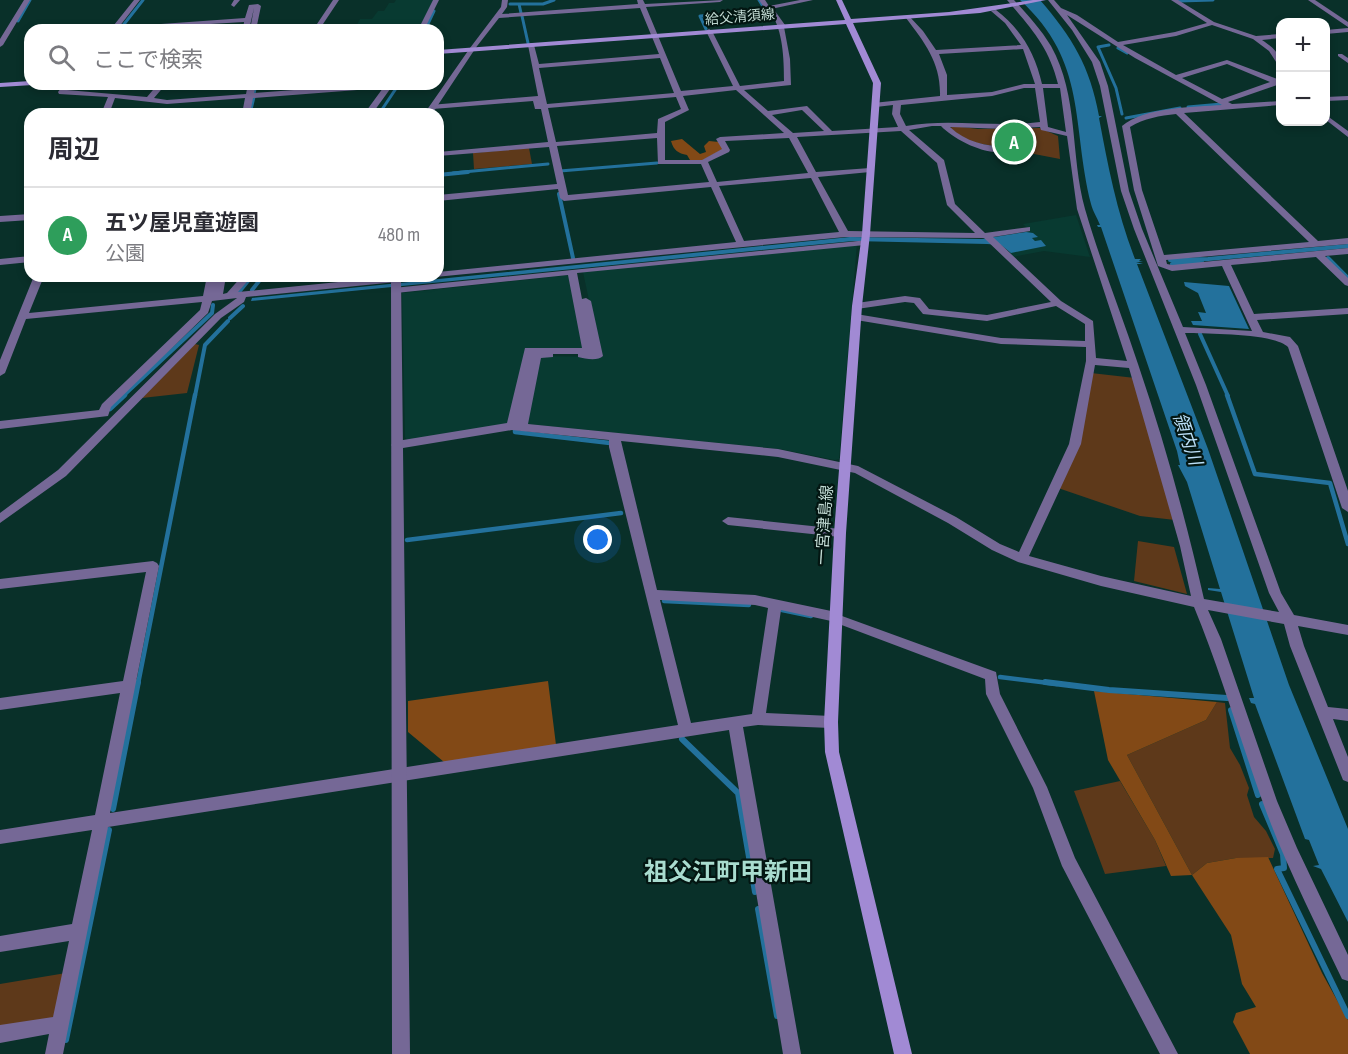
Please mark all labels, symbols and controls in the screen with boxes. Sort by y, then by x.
street label: 給父清須線 [704,5,776,29]
map controls [1276,18,1330,126]
button: + [1276,18,1330,72]
search box [24,24,444,90]
icon: search [45,41,78,74]
text: ここで検索 [93,47,203,74]
button: − [1276,72,1330,126]
pin: A [994,120,1034,164]
text: 周辺 [48,135,100,166]
text: 五ツ屋児童遊園 [105,210,259,237]
text: A [63,223,72,247]
text: 480 m [378,223,420,247]
text: 公園 [105,242,145,266]
water label: 領内川 [1168,410,1206,470]
street label: 一宮津島線 [813,484,837,566]
your location [583,525,612,554]
district label: 祖父江町甲新田 [644,858,812,887]

